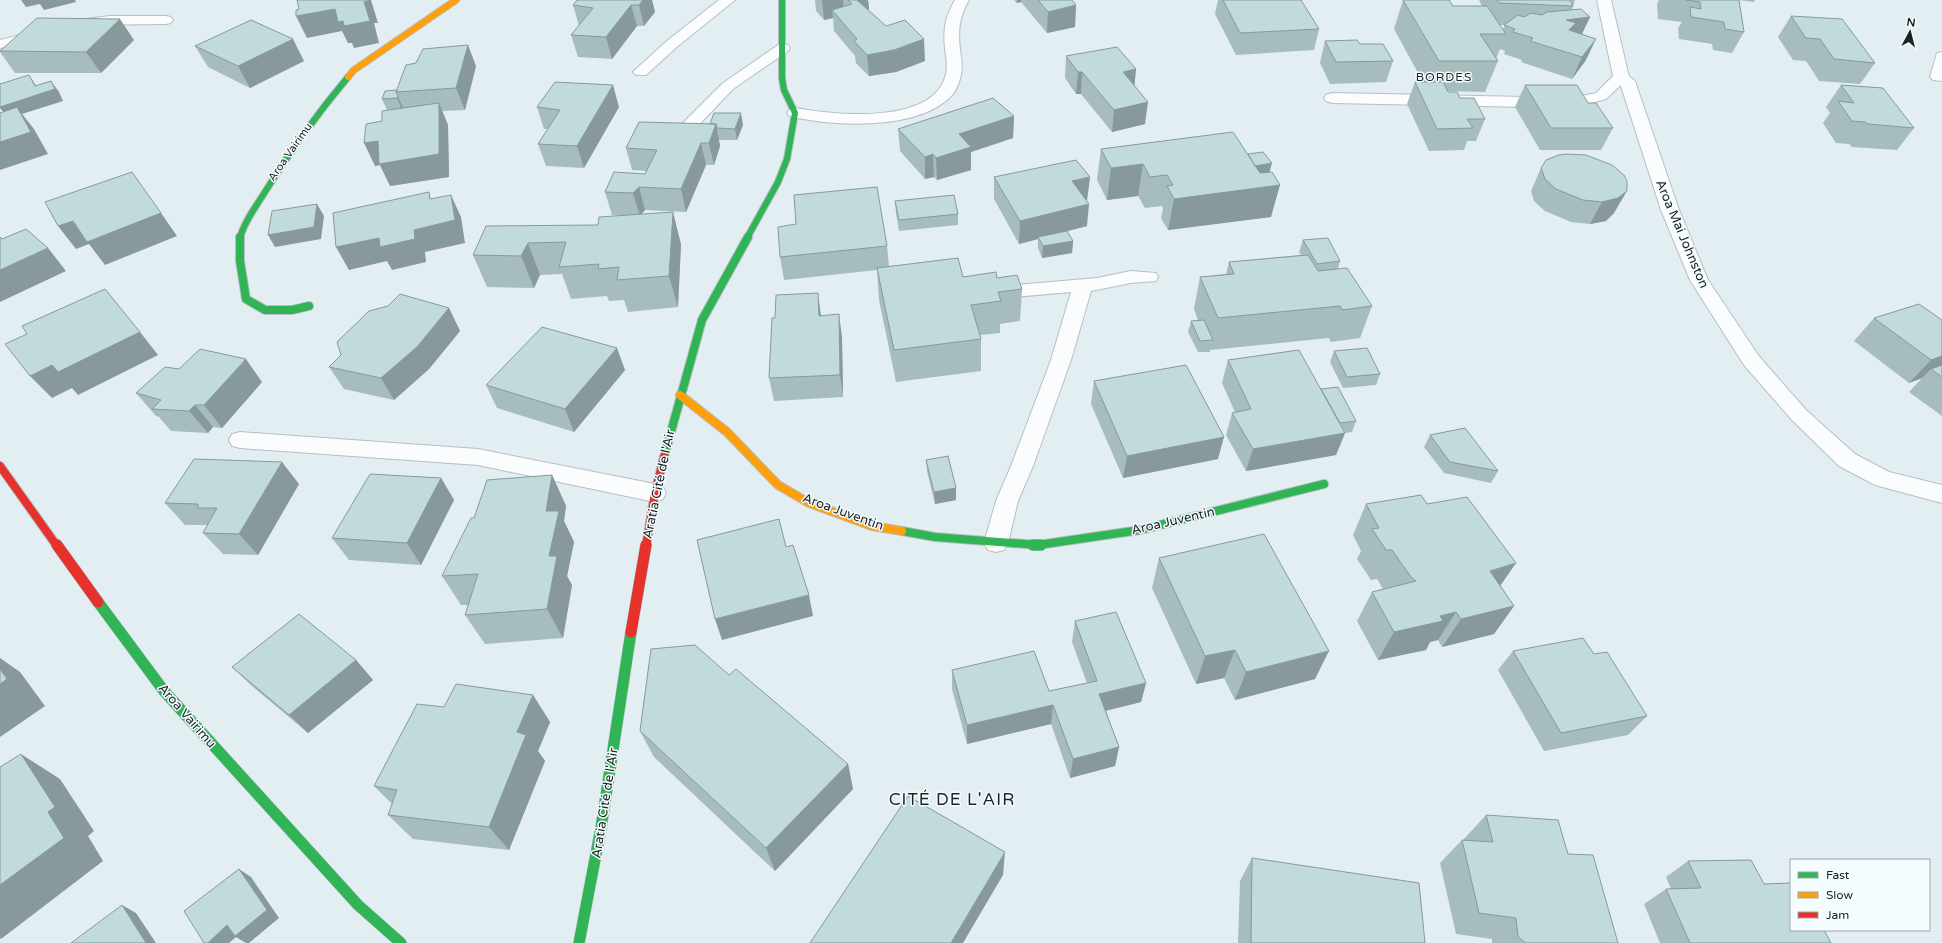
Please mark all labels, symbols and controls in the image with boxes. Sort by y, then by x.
north arrow [1890,12,1930,52]
text: N [1906,16,1916,30]
district label: BORDES [1416,70,1472,84]
street label: Aroa Vairimu [265,121,315,183]
street label: Aroa Mai Johnston [1652,177,1712,291]
street label: Aratia Cité de l'Air [640,428,678,540]
street label: Aroa Juventin [800,490,886,534]
street label: Aroa Juventin [1130,504,1216,538]
street label: Aroa Vairimu [155,681,219,751]
street label: Aratia Cité de l'Air [588,747,622,859]
district label: CITÉ DE L'AIR [889,789,1015,810]
legend [1790,859,1930,931]
text: Fast [1826,868,1850,882]
text: Slow [1826,888,1853,902]
text: Jam [1826,908,1849,922]

